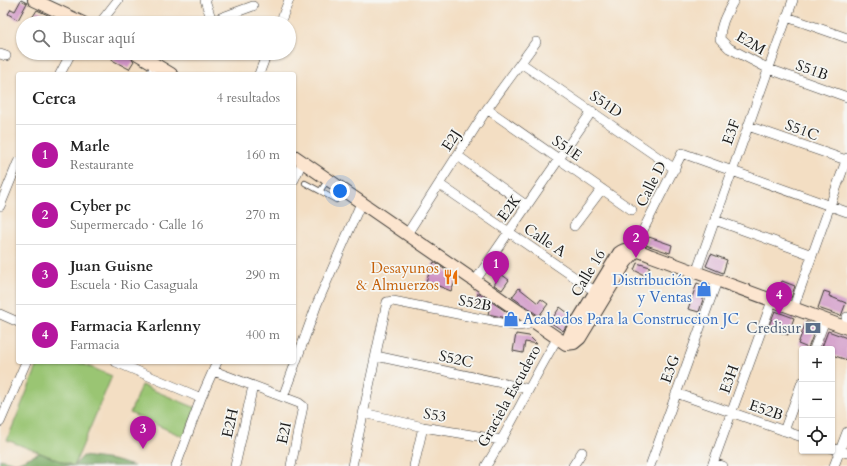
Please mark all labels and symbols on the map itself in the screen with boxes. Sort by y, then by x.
street label: E2M [733,26,769,60]
street label: S51B [793,55,831,85]
street label: S51D [586,86,626,122]
street label: S51C [782,115,822,145]
street label: E3F [717,117,745,147]
street label: E2J [437,125,465,155]
street label: S51E [548,131,586,165]
street label: Calle D [631,158,671,210]
your location [330,181,350,201]
street label: E2K [493,190,526,225]
street label: Calle A [520,219,570,262]
pin: 2 [623,225,649,258]
street label: Calle 16 [566,245,610,300]
pin: 1 [483,251,509,284]
place label: Desayunos & Almuerzos [356,258,439,295]
restaurant icon: Desayunos & Almuerzos [442,268,460,286]
place label: Distribución y Ventas [612,270,692,307]
shop icon: Distribución y Ventas [695,280,713,298]
pin: 4 [766,282,792,315]
street label: S52B [457,290,493,316]
place label: Acabados Para la Construccion JC [523,309,739,329]
shop icon: Acabados Para la Construccion JC [502,310,520,328]
place label: Credisur [746,318,802,338]
bank icon: Credisur [804,319,822,337]
street label: Graciela Escudero [473,341,545,451]
street label: S52C [437,346,475,372]
street label: E3G [656,352,684,386]
street label: E3H [715,361,744,396]
street label: E52B [746,395,786,425]
street label: S53 [422,403,448,427]
street label: E2H [217,406,243,440]
pin: 3 [130,416,156,449]
street label: E2I [272,420,296,446]

